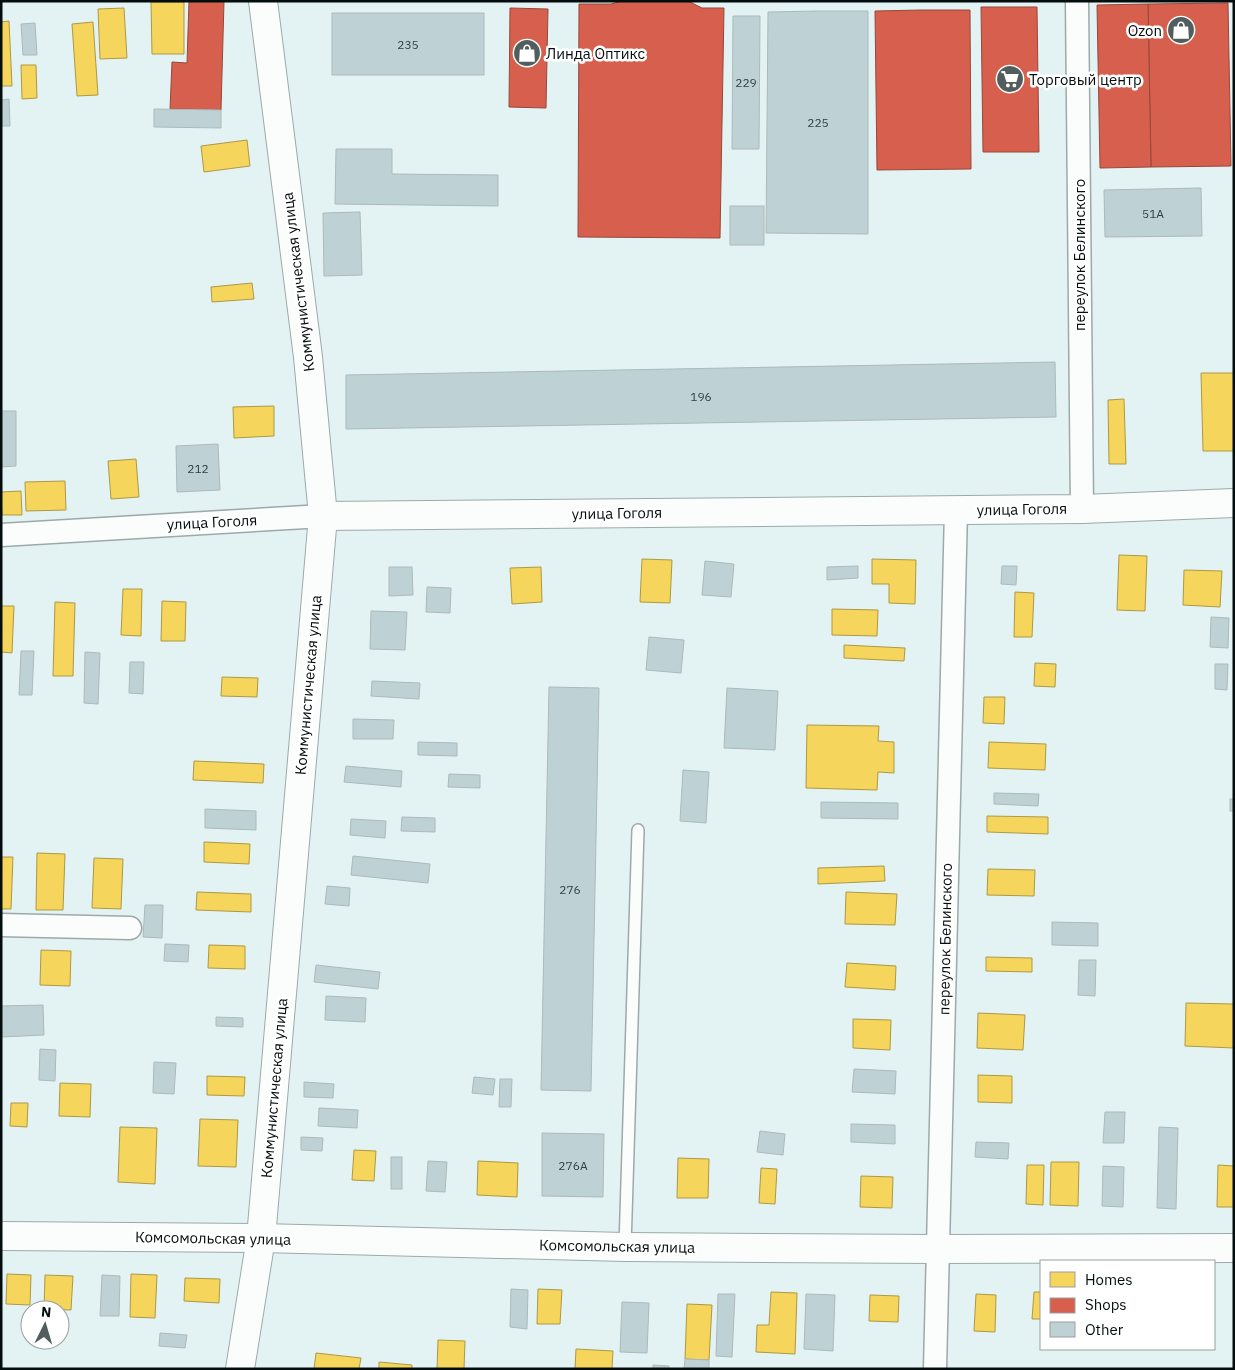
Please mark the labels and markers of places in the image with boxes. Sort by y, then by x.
shop icon: Ozon [1166,15,1196,45]
place label: Ozon [1128,21,1162,40]
shop icon: Линда Оптикс [512,38,542,68]
place label: Линда Оптикс [546,44,646,63]
supermarket icon: Торговый центр [995,64,1025,94]
place label: Торговый центр [1029,70,1142,89]

